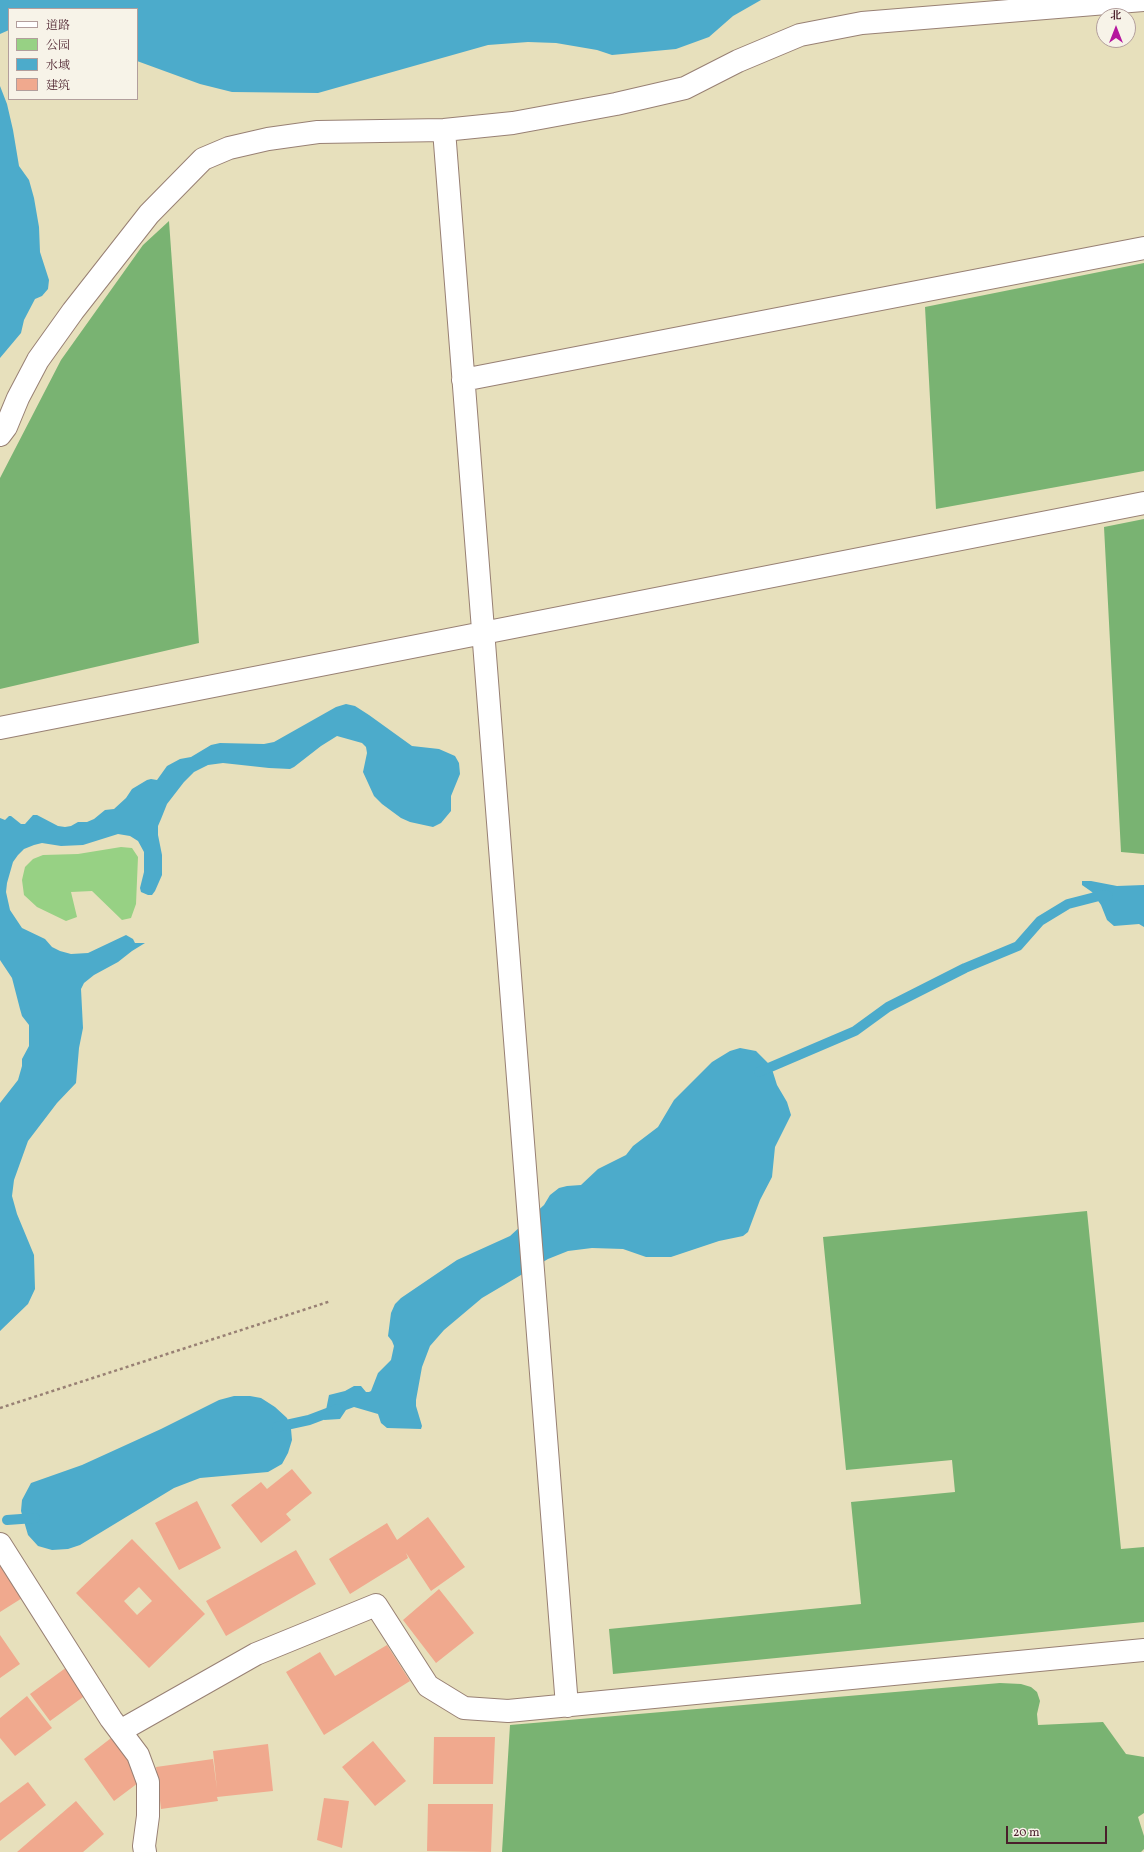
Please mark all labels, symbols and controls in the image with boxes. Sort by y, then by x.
legend [8,8,138,100]
north arrow [1096,8,1136,48]
text: 北 [1111,9,1122,24]
text: 道路 [46,18,70,34]
text: 公园 [46,38,70,54]
text: 水域 [46,58,70,74]
text: 建筑 [46,78,70,94]
scale bar [1008,1818,1109,1844]
text: 20 m [1013,1825,1040,1841]

